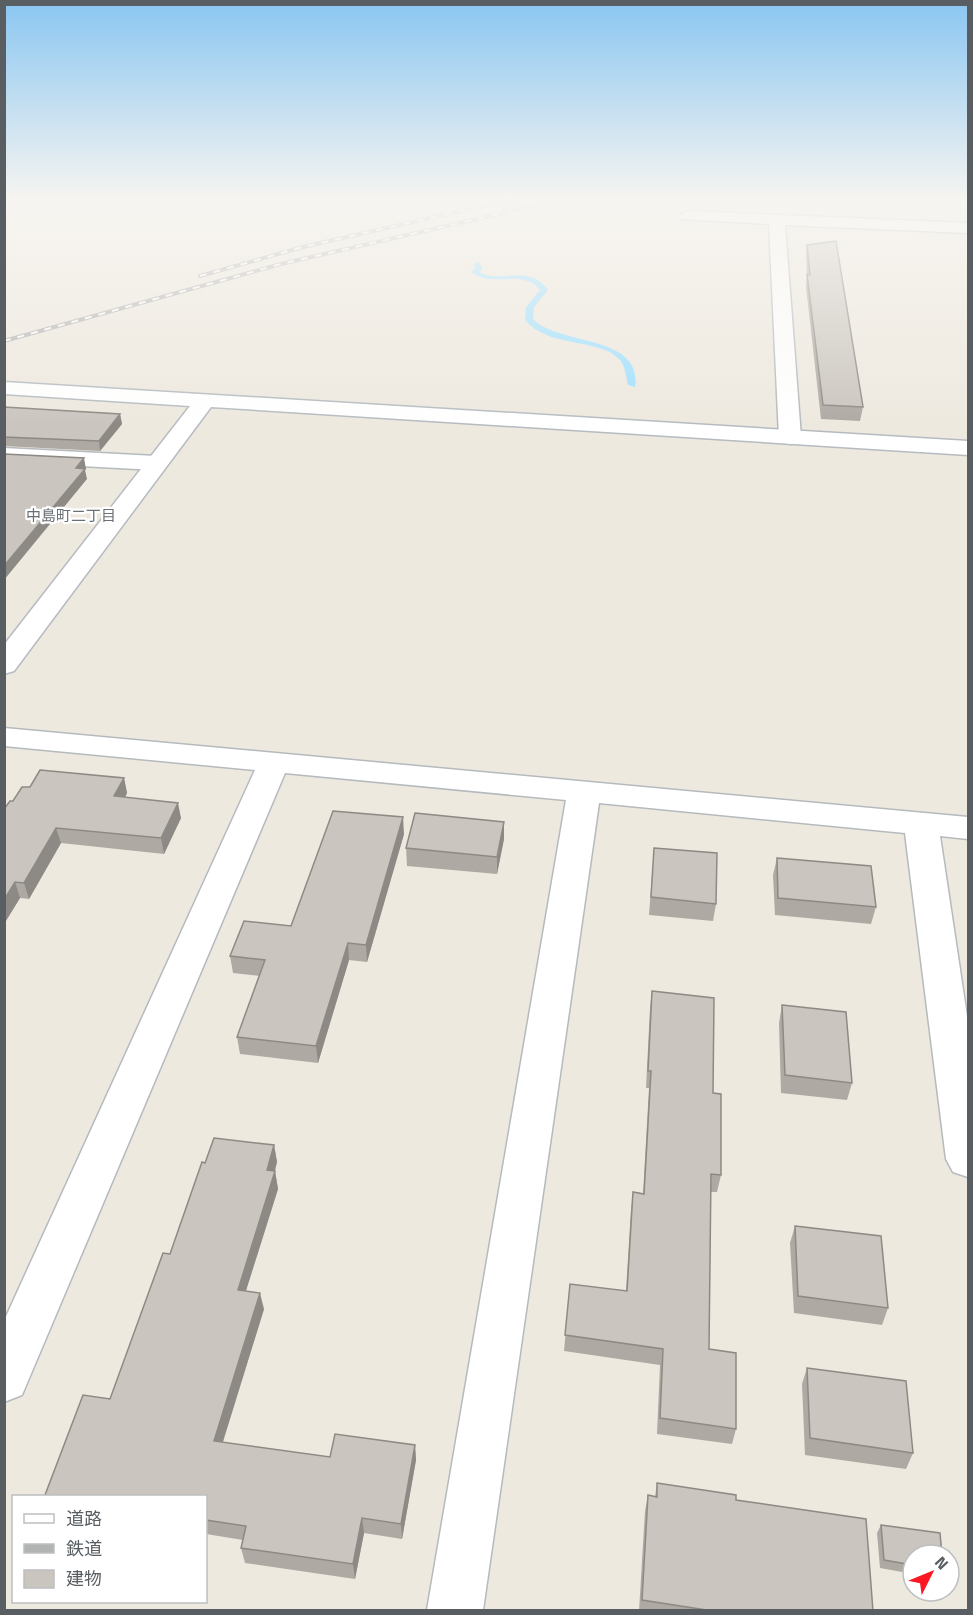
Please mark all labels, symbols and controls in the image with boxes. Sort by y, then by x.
district label: 中島町二丁目 [26,504,116,527]
legend [12,1495,207,1603]
text: 道路 [66,1505,102,1532]
text: 鉄道 [66,1535,102,1562]
north arrow [901,1543,961,1603]
text: N [929,1551,955,1575]
text: 建物 [66,1565,102,1592]

